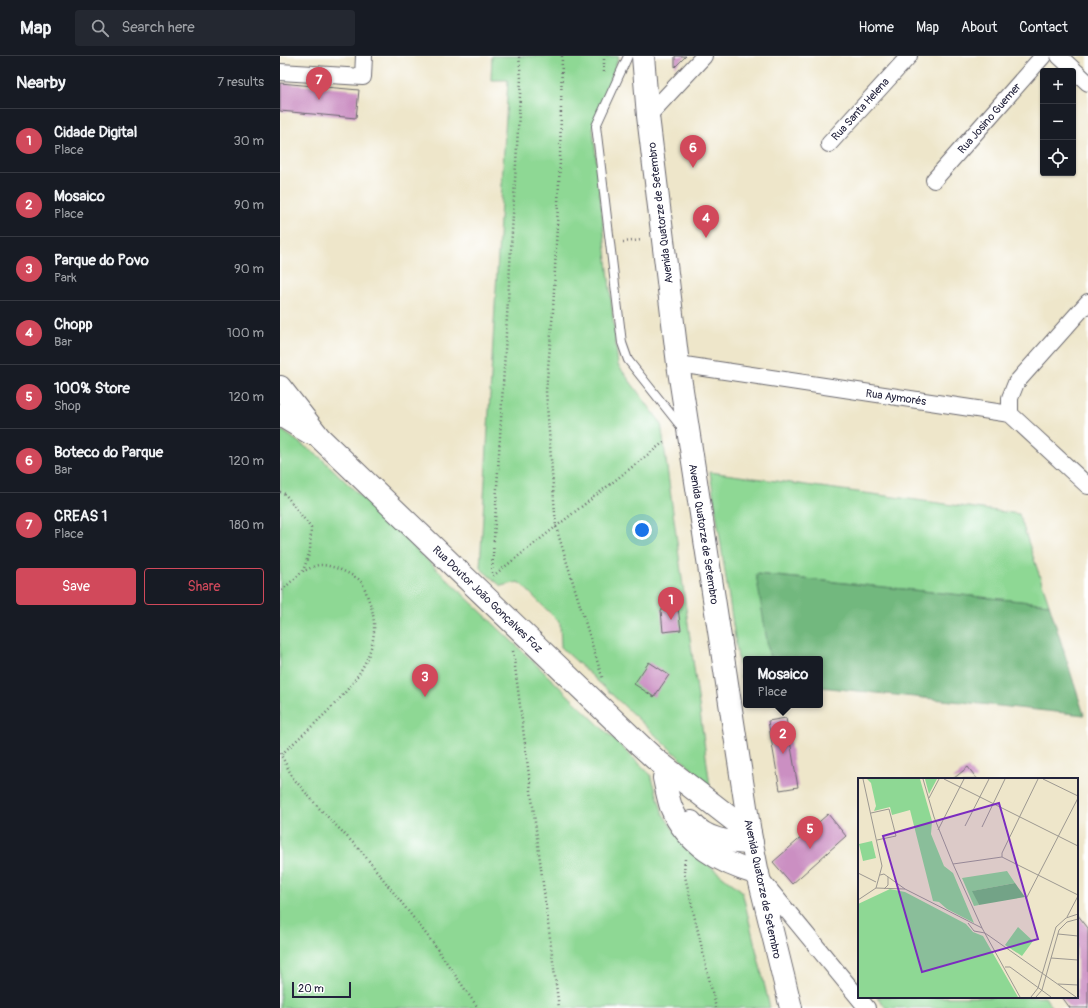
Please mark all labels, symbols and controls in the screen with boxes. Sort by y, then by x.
search box [75,10,355,46]
text: Map [20,16,51,40]
icon: search [89,17,111,39]
text: Search here [121,18,195,37]
text: Home [859,19,894,36]
text: Map [916,19,939,36]
text: About [961,19,997,36]
text: Contact [1019,19,1068,36]
pin: 7 [306,67,332,100]
map controls [1040,68,1076,176]
button: + [1040,68,1076,104]
text: Nearby [16,72,65,93]
text: 7 results [217,74,264,90]
street label: Rua Santa Helena [829,75,892,143]
street label: Rua Josino Guemer [955,80,1024,156]
button: − [1040,104,1076,140]
text: Cidade Digital [54,123,137,142]
text: 1 [26,133,32,149]
text: 30 m [234,133,264,149]
pin: 6 [680,135,706,168]
button: locate [1040,140,1076,176]
street label: Avenida Quatorze de Setembro [645,141,676,284]
text: Place [54,142,83,158]
text: Mosaico [54,187,105,206]
text: 2 [25,197,33,213]
text: 90 m [234,197,264,213]
pin: 4 [693,205,719,238]
text: Place [54,206,83,222]
text: Parque do Povo [54,251,149,270]
text: 3 [25,261,33,277]
text: 90 m [234,261,264,277]
text: Park [54,270,77,286]
text: Chopp [54,315,93,334]
text: 4 [25,325,33,341]
text: 100 m [227,325,264,341]
text: Bar [54,334,72,350]
text: 100% Store [54,379,130,398]
street label: Rua Aymorés [865,387,927,408]
text: 5 [25,389,33,405]
text: 120 m [228,389,264,405]
text: Shop [54,398,81,414]
text: Boteco do Parque [54,443,163,462]
text: 6 [25,453,33,469]
text: 120 m [228,453,264,469]
text: Bar [54,462,72,478]
street label: Avenida Quatorze de Setembro [686,463,721,605]
text: CREAS 1 [54,507,107,526]
text: 7 [26,517,32,533]
text: 180 m [229,517,264,533]
your location [632,520,652,540]
text: Place [54,526,83,542]
street label: Rua Doutor João Gonçalves Foz [430,543,545,656]
button: Save [16,568,136,605]
button: Share [144,568,264,605]
pin: 1 [658,587,684,620]
popup [743,656,823,708]
pin: 3 [412,664,438,697]
text: Mosaico [758,665,808,684]
text: Place [758,684,787,700]
pin: 2 [770,721,796,754]
inset map [858,778,1078,998]
pin: 5 [797,816,823,849]
street label: Avenida Quatorze de Setembro [741,818,784,960]
scale bar [292,980,351,999]
text: 20 m [298,982,324,995]

